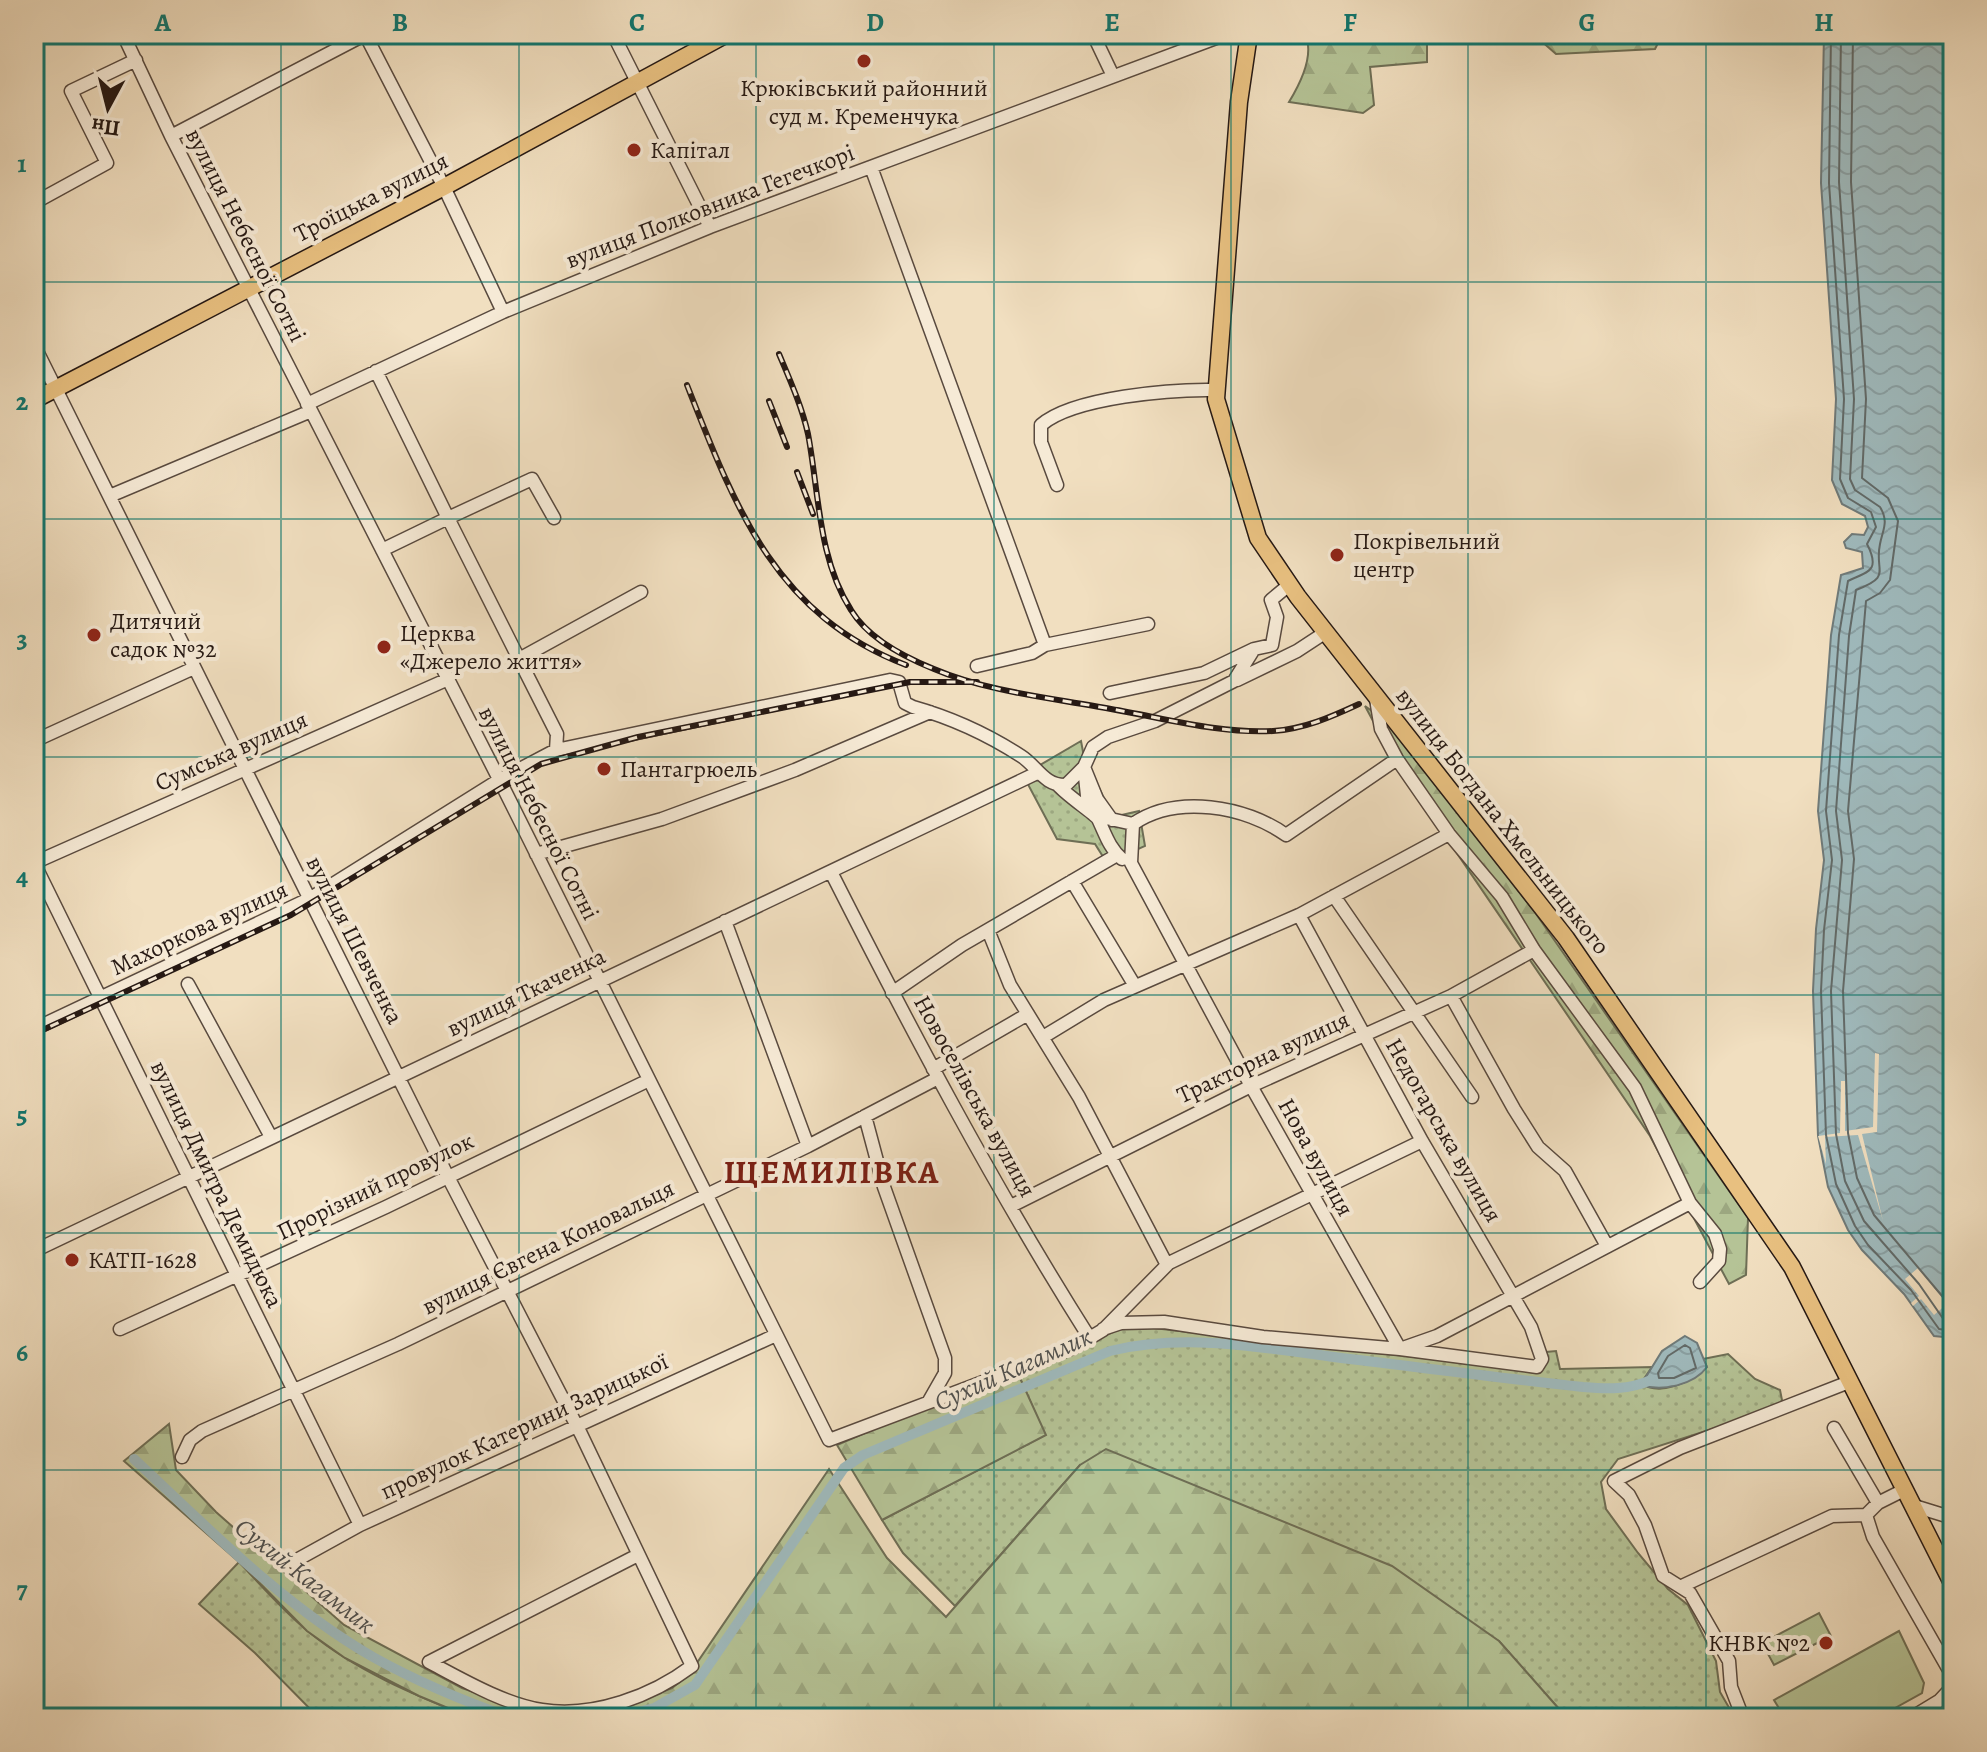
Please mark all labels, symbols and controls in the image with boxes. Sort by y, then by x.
text: A [154,5,172,40]
text: B [392,5,408,40]
text: C [629,5,645,40]
text: D [866,5,884,40]
text: E [1104,5,1120,40]
text: F [1343,5,1357,40]
text: G [1578,5,1596,40]
text: H [1814,5,1834,40]
marker: Крюківський районний суд м. Кременчука [855,52,873,70]
north arrow [68,68,148,148]
place label: Крюківський районний суд м. Кременчука [740,72,988,132]
text: Пн [90,110,122,143]
street label: вулиця Небесної Сотні [178,123,314,347]
place label: Капітал [650,134,730,166]
street label: вулиця Полковника Гегечкорі [561,136,859,276]
marker: Капітал [625,141,643,159]
street label: Троїцька вулиця [289,144,453,250]
text: 1 [17,146,27,181]
text: 2 [16,384,29,419]
place label: Покрівельний центр [1353,525,1500,585]
marker: Покрівельний центр [1328,546,1346,564]
place label: Дитячий садок №32 [110,605,217,665]
place label: Церква «Джерело життя» [400,617,582,677]
text: 3 [16,621,28,656]
marker: Дитячий садок №32 [85,626,103,644]
marker: Церква «Джерело життя» [375,638,393,656]
street label: вулиця Богдана Хмельницького [1389,681,1617,961]
street label: вулиця Небесної Сотні [471,701,607,925]
street label: Сумська вулиця [150,703,312,799]
place label: Пантагрюель [620,753,757,785]
marker: Пантагрюель [595,760,613,778]
street label: вулиця Шевченка [299,850,411,1030]
text: 4 [16,859,28,894]
street label: Махоркова вулиця [105,873,293,983]
street label: вулиця Ткаченка [441,940,611,1044]
street label: Новоселівська вулиця [906,989,1044,1203]
street label: Тракторна вулиця [1172,1003,1354,1111]
street label: Недогарська вулиця [1378,1032,1510,1228]
street label: вулиця Дмитра Демидюка [143,1055,291,1313]
street label: Нова вулиця [1270,1092,1362,1222]
text: 5 [16,1097,28,1132]
street label: Прорізний провулок [271,1124,479,1248]
district label: ЩЕМИЛІВКА [724,1150,940,1194]
street label: вулиця Євгена Коновальця [416,1172,680,1322]
place label: КАТП-1628 [88,1244,197,1276]
marker: КАТП-1628 [63,1251,81,1269]
water label: Сухий Кагамлик [929,1318,1098,1419]
text: 6 [16,1335,28,1370]
street label: провулок Катерини Зарицької [375,1345,673,1507]
water label: Сухий Кагамлик [228,1510,383,1642]
text: 7 [16,1572,28,1607]
place label: КНВК №2 [1708,1627,1810,1659]
marker: КНВК №2 [1817,1634,1835,1652]

